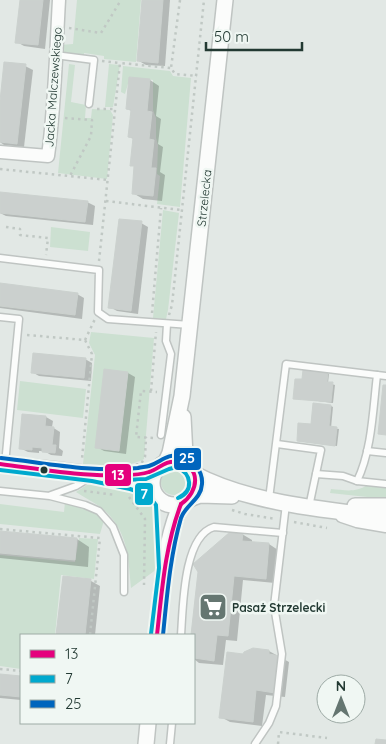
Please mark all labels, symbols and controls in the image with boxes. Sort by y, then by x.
scale bar [206,20,302,52]
street label: Jacka Malczewskiego [41,26,65,148]
text: 50 m [214,27,249,46]
street label: Strzelecka [194,169,214,227]
line badge: 25 [173,447,202,471]
text: 25 [179,449,195,467]
line badge: 13 [104,463,132,487]
unlabelled marker [39,465,49,475]
text: 13 [112,466,124,484]
line badge: 7 [134,482,154,506]
text: 7 [140,485,148,503]
supermarket icon: Pasaż Strzelecki [198,592,228,622]
place label: Pasaż Strzelecki [232,600,326,615]
legend [20,634,195,724]
text: 13 [65,644,79,663]
text: 7 [65,669,73,688]
north arrow [316,674,366,724]
text: N [336,677,346,695]
text: 25 [65,694,82,713]

